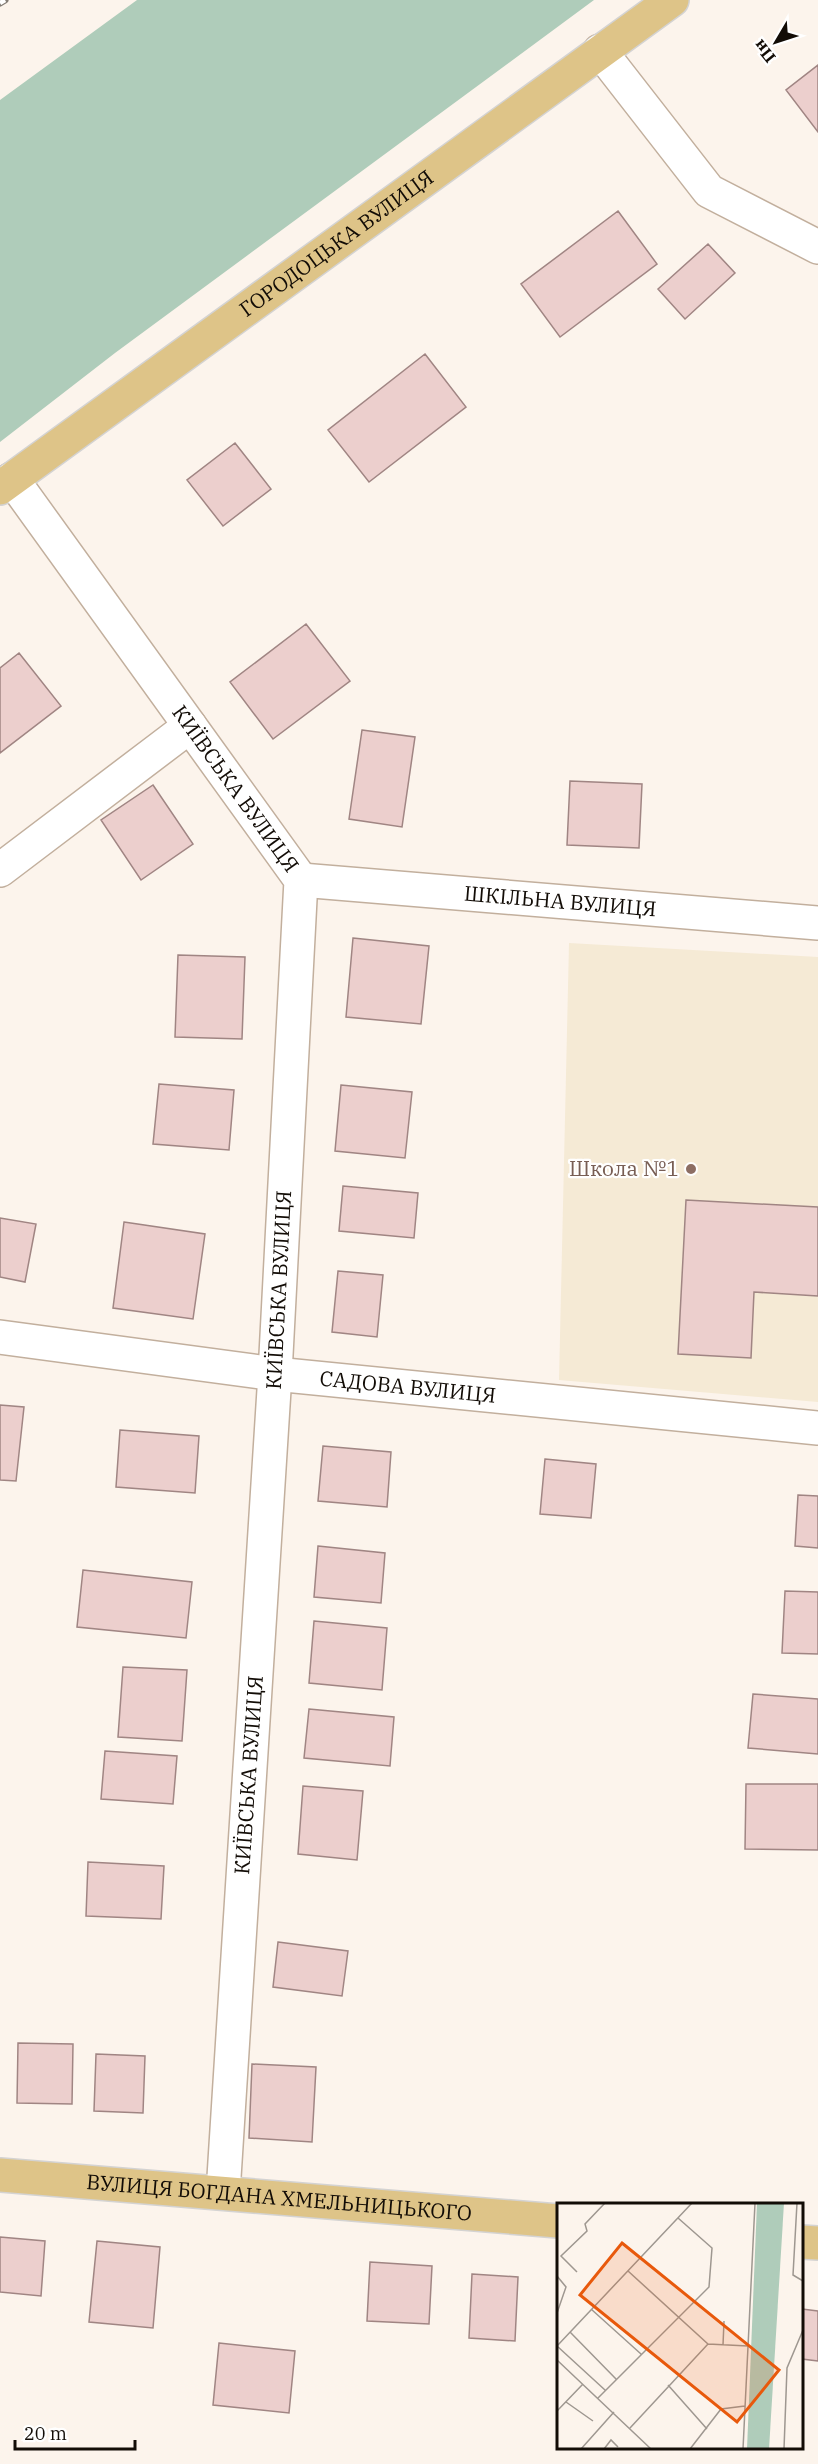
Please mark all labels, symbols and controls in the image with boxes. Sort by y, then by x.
north arrow [746,12,806,72]
text: Пн [749,36,780,67]
street label: ГОРОДОЦЬКА ВУЛИЦЯ [233,163,439,323]
street label: КИЇВСЬКА ВУЛИЦЯ [166,699,306,878]
street label: ШКІЛЬНА ВУЛИЦЯ [463,879,657,922]
place label: Школа №1 [569,1154,679,1182]
marker: Школа №1 [684,1162,698,1176]
street label: КИЇВСЬКА ВУЛИЦЯ [259,1190,297,1390]
street label: САДОВА ВУЛИЦЯ [318,1364,497,1409]
street label: КИЇВСЬКА ВУЛИЦЯ [227,1674,269,1875]
street label: ВУЛИЦЯ БОГДАНА ХМЕЛЬНИЦЬКОГО [85,2167,473,2227]
inset map [557,2203,803,2449]
scale bar [15,2413,135,2451]
text: 20 m [24,2422,67,2445]

